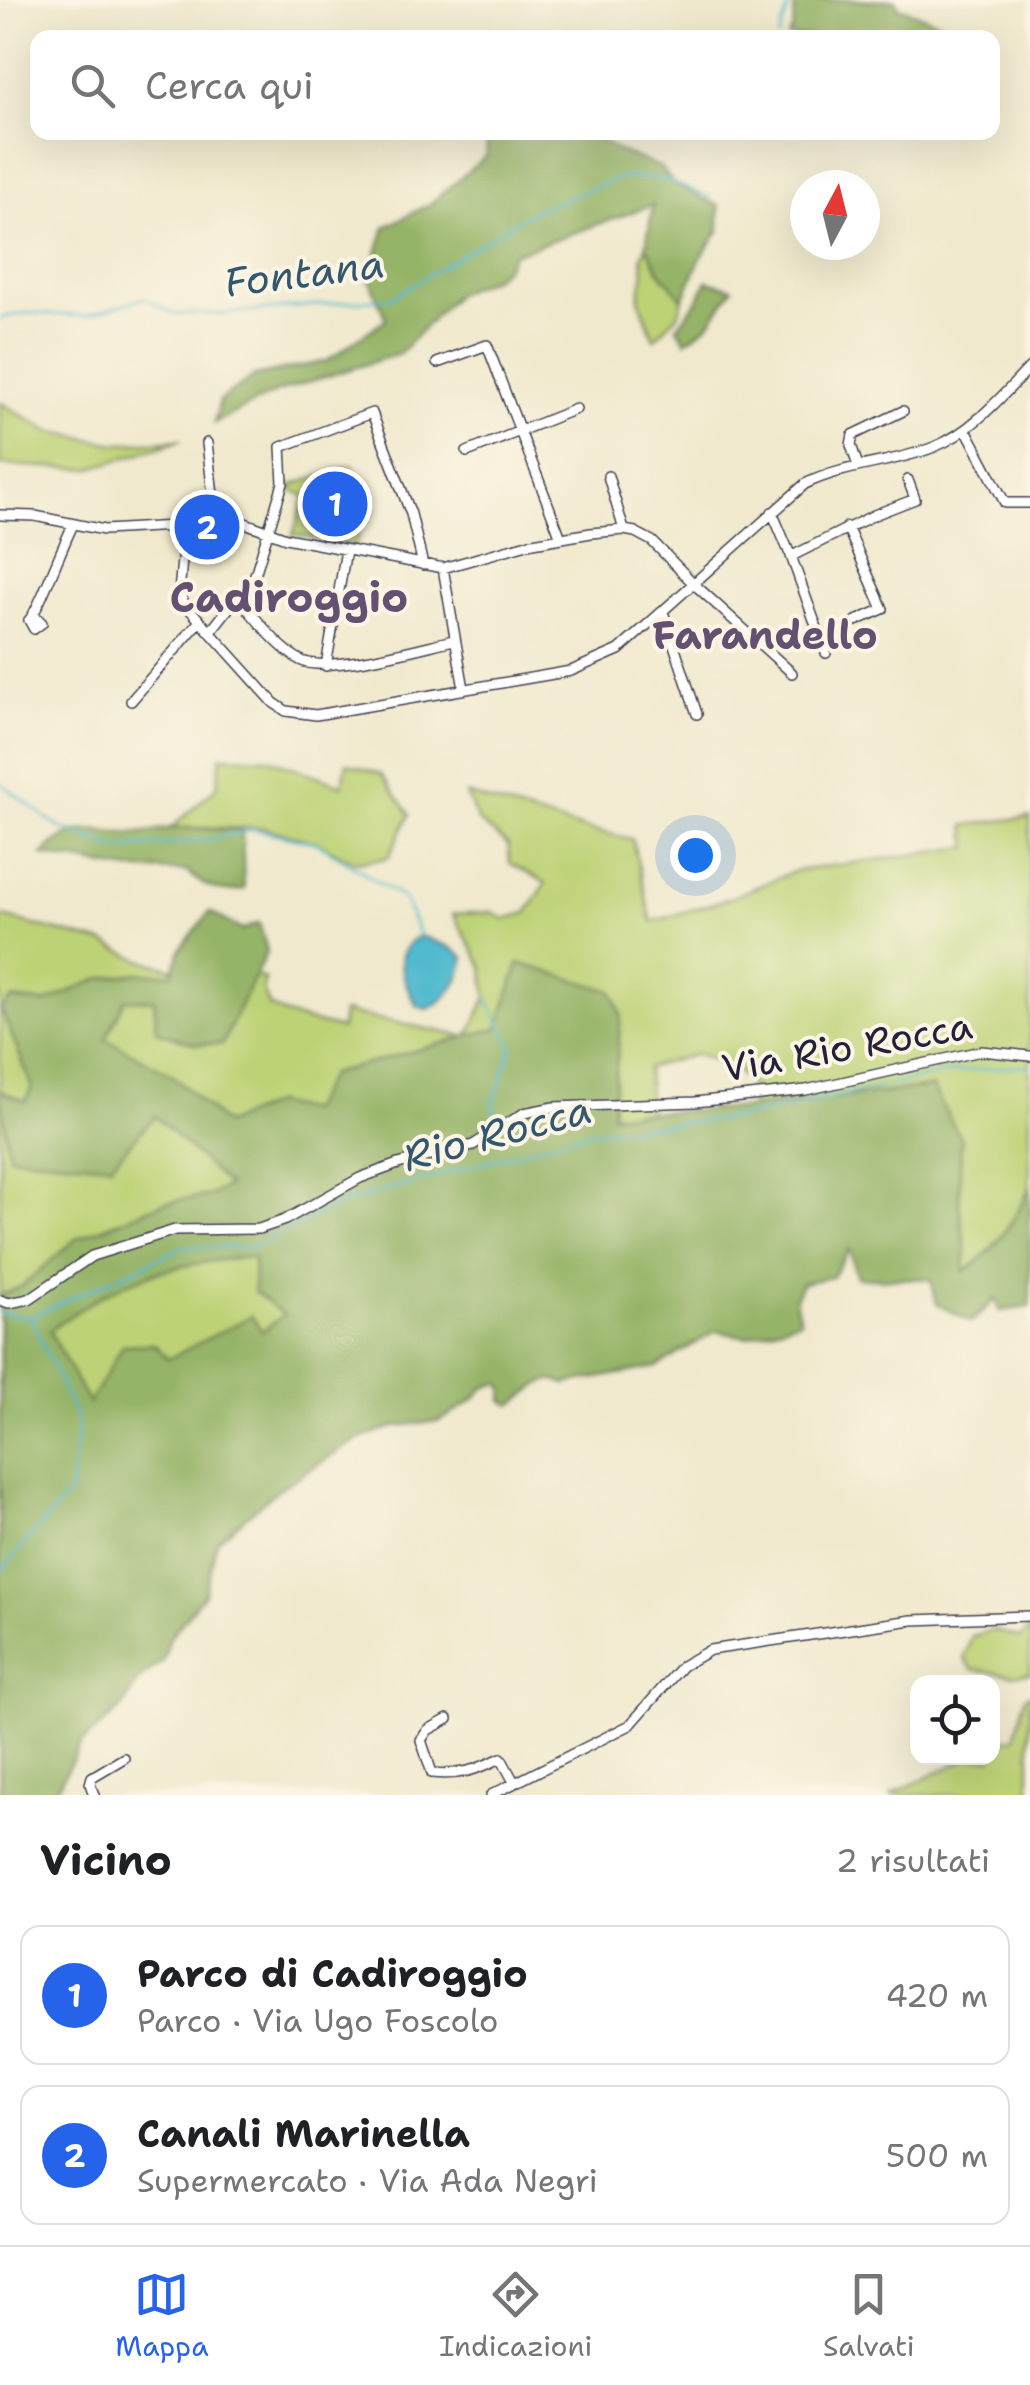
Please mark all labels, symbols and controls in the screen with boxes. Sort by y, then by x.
search box [30,30,1000,140]
icon: search [65,58,120,113]
text: Cerca qui [145,60,314,111]
north arrow [790,170,880,260]
water label: Fontana [221,236,387,310]
pin: 1 [302,466,368,542]
pin: 2 [174,490,240,564]
district label: Cadiroggio [170,569,408,625]
district label: Farandello [652,608,878,662]
your location [670,830,721,881]
street label: Via Rio Rocca [718,999,976,1094]
water label: Rio Rocca [397,1082,597,1184]
map controls [910,1675,1000,1765]
button: locate [910,1675,1000,1765]
text: Vicino [40,1832,172,1888]
text: 2 risultati [836,1839,990,1882]
text: Parco di Cadiroggio [137,1948,528,1999]
text: 1 [67,1974,82,2017]
text: 420 m [886,1974,988,2017]
text: Parco · Via Ugo Foscolo [137,1999,498,2042]
text: Canali Marinella [137,2108,470,2159]
text: 2 [63,2134,86,2177]
text: 500 m [886,2134,988,2177]
text: Supermercato · Via Ada Negri [137,2159,598,2202]
tab: Mappa [115,2267,209,2365]
tab: Indicazioni [439,2267,592,2365]
tab: Salvati [823,2267,915,2365]

